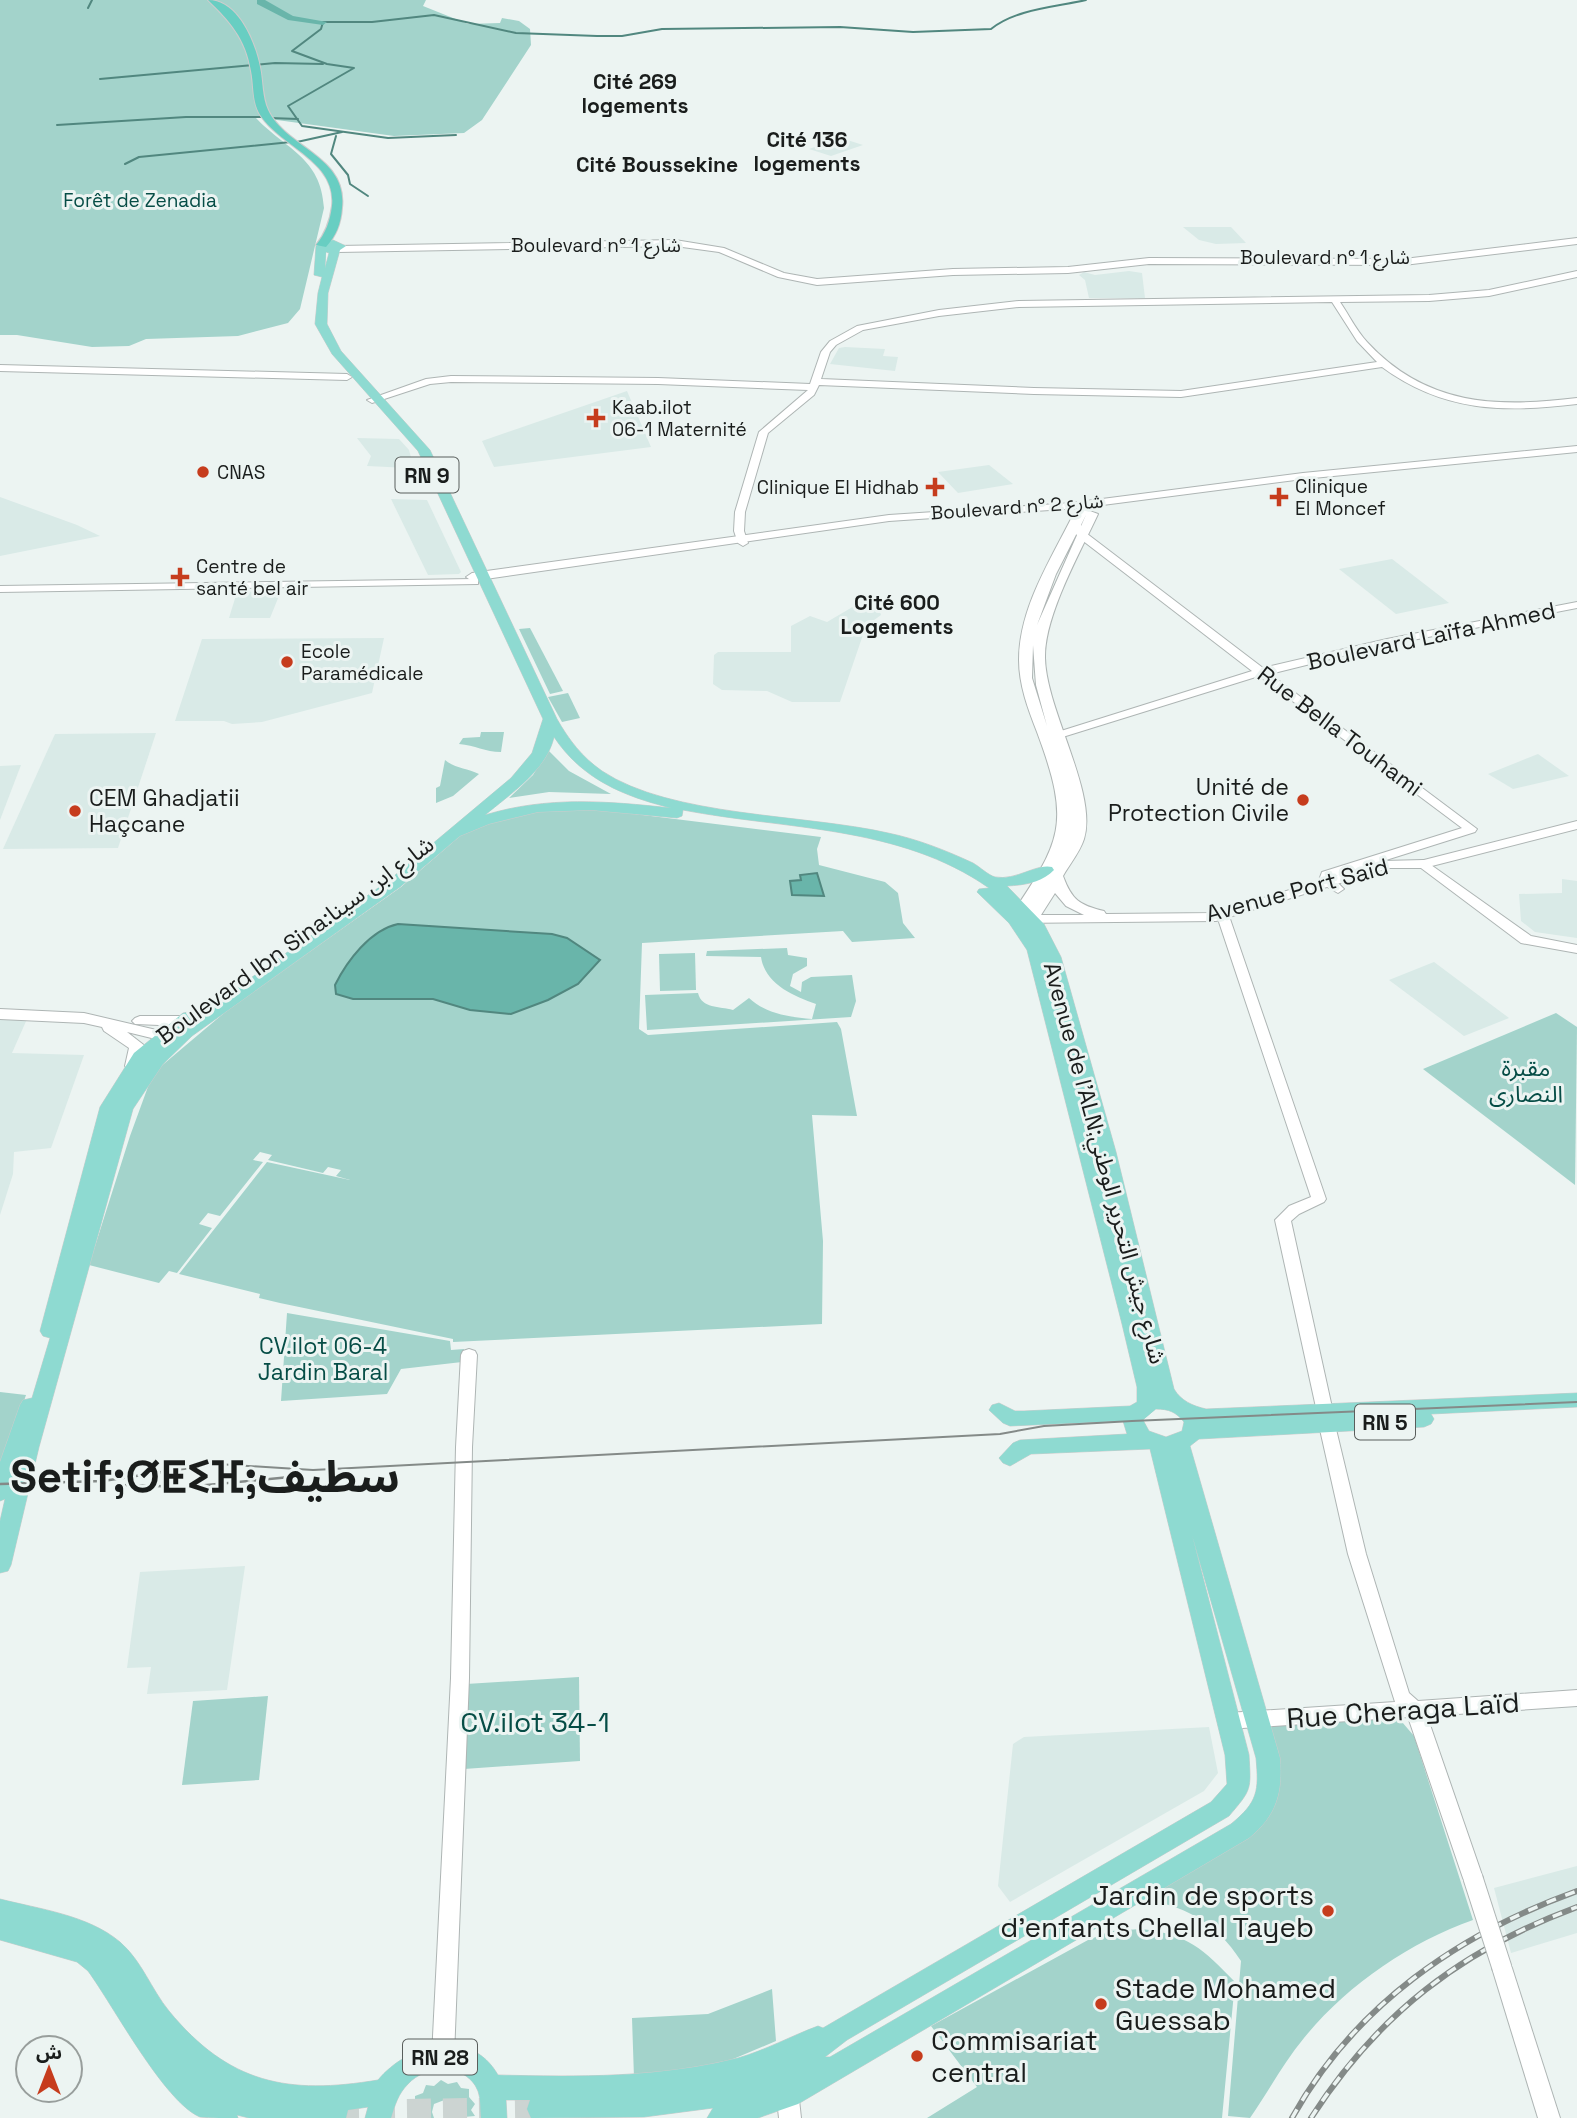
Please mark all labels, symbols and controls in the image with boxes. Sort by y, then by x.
district label: Cité 269 logements [581,68,689,119]
district label: Cité 136 logements [753,126,861,177]
district label: Cité Boussekine [576,151,738,178]
park label: Forêt de Zenadia [63,188,217,213]
street label: Boulevard n° شارع 1 [511,233,681,259]
street label: Boulevard n° شارع 1 [1240,245,1410,271]
place label: Kaab.ilot 06-1 Maternité [612,395,747,442]
marker: Kaab.ilot 06-1 Maternité [586,408,606,428]
road number: RN 9 [396,458,458,492]
place label: CNAS [217,460,265,485]
marker: CNAS [195,464,211,480]
place label: Clinique El Moncef [1295,474,1386,521]
place label: Clinique El Hidhab [757,475,919,500]
marker: Clinique El Hidhab [925,477,945,497]
marker: Clinique El Moncef [1269,487,1289,507]
street label: Boulevard n° شارع 2 [930,488,1104,527]
place label: Centre de santé bel air [196,554,309,601]
marker: Centre de santé bel air [170,567,190,587]
district label: Cité 600 Logements [840,589,954,640]
street label: Boulevard Laïfa Ahmed [1304,595,1558,677]
place label: Ecole Paramédicale [301,639,424,686]
marker: Ecole Paramédicale [279,654,295,670]
street label: Rue Bella Touhami [1252,659,1428,803]
place label: Unité de Protection Civile [1108,772,1289,828]
place label: CEM Ghadjatii Haçcane [89,783,240,839]
marker: Unité de Protection Civile [1295,792,1311,808]
marker: CEM Ghadjatii Haçcane [67,803,83,819]
street label: Boulevard Ibn Sina:شارع ابن سينا [150,829,441,1053]
street label: Avenue Port Saïd [1202,851,1392,929]
street label: Avenue de l'ALN;شارع جيش التحرير الوطني [1035,959,1173,1368]
park label: مقبرة النصارى [1489,1053,1563,1109]
park label: CV.ilot 06-4 Jardin Baral [258,1331,388,1387]
road number: RN 5 [1355,1404,1415,1440]
district label: Setif;ⵚⵟⵉⴼ;سطيف [10,1449,400,1505]
street label: Rue Cheraga Laïd [1285,1684,1521,1736]
park label: CV.ilot 34-1 [460,1704,610,1740]
place label: Jardin de sports d'enfants Chellal Tayeb [1000,1877,1314,1945]
marker: Jardin de sports d'enfants Chellal Tayeb [1320,1903,1336,1919]
place label: Stade Mohamed Guessab [1115,1970,1336,2038]
marker: Stade Mohamed Guessab [1093,1996,1109,2012]
place label: Commisariat central [931,2022,1098,2090]
north arrow [14,2034,84,2104]
road number: RN 28 [403,2039,477,2074]
text: ش [36,2040,62,2065]
marker: Commisariat central [909,2048,925,2064]

